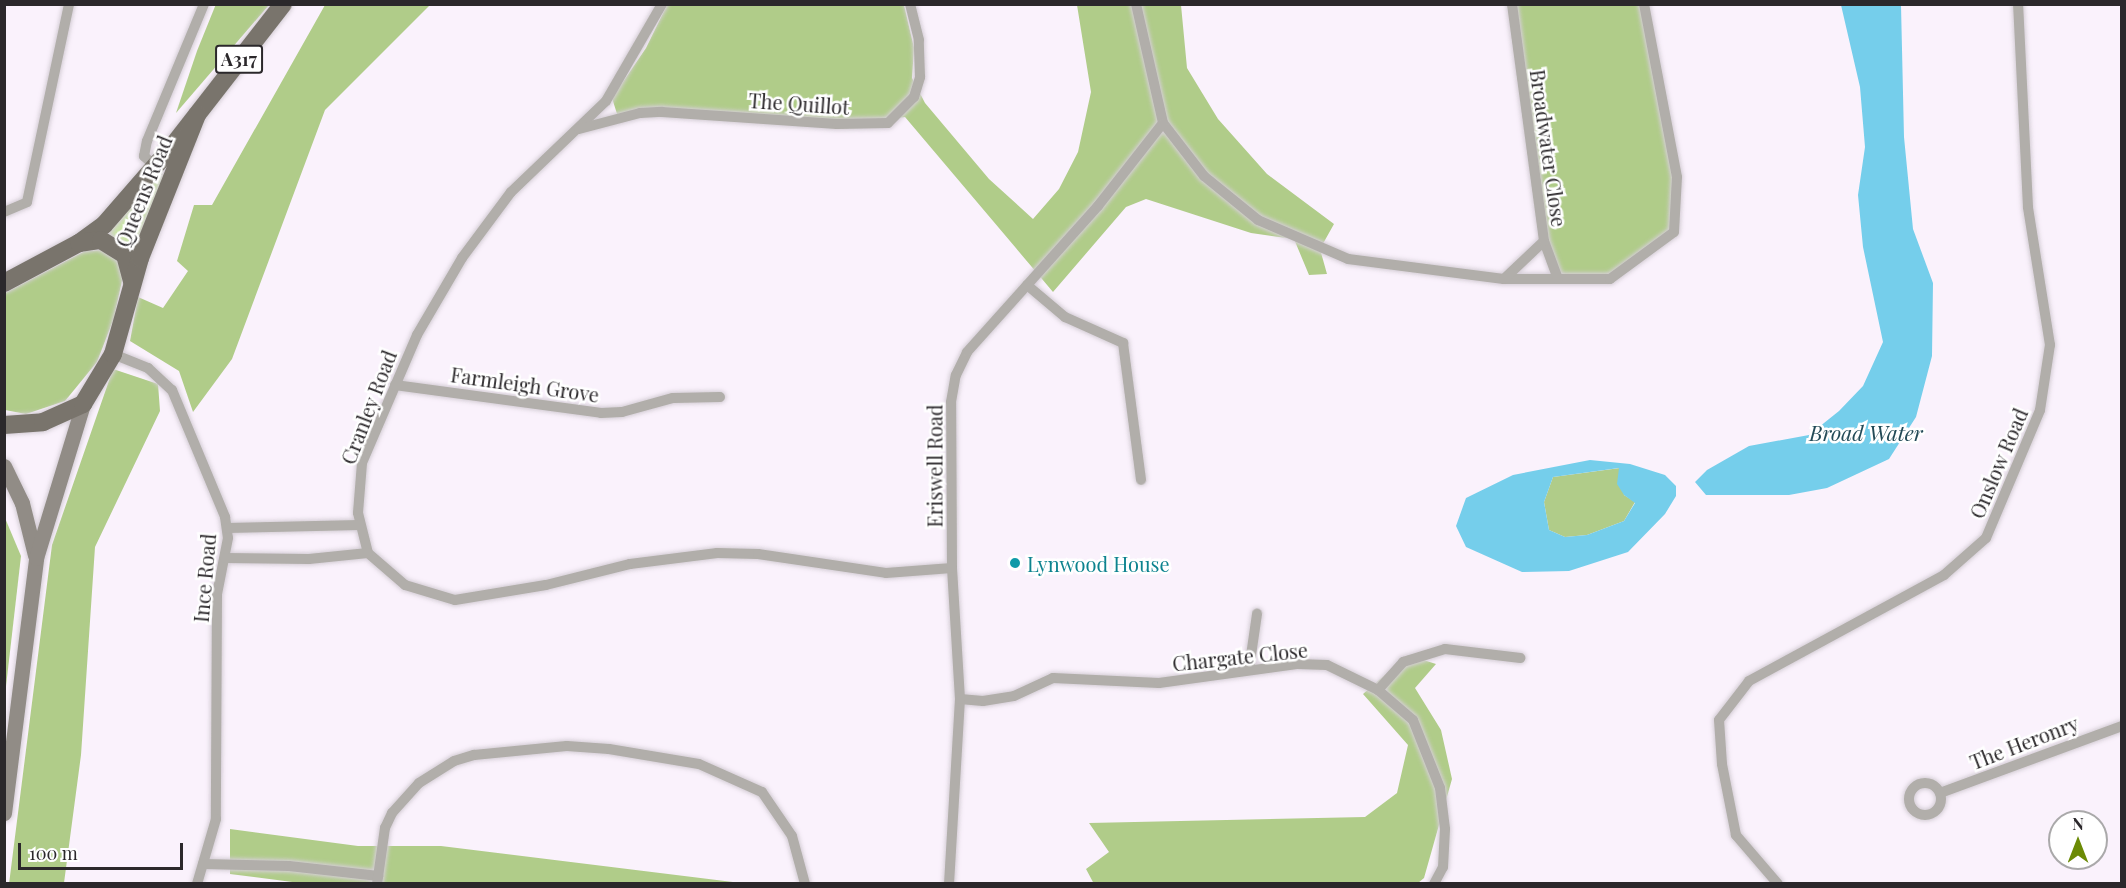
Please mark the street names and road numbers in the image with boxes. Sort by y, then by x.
road number: A317 [215,44,263,74]
street label: Broadwater Close [1526,68,1572,228]
street label: The Quillot [748,88,850,118]
street label: Queens Road [110,132,176,250]
street label: Cranley Road [335,346,401,468]
street label: Farmleigh Grove [449,362,601,406]
street label: Eriswell Road [922,404,946,528]
street label: Onslow Road [1964,404,2032,522]
street label: Ince Road [188,533,220,623]
street label: Chargate Close [1171,637,1309,675]
street label: The Heronry [1966,710,2082,774]

